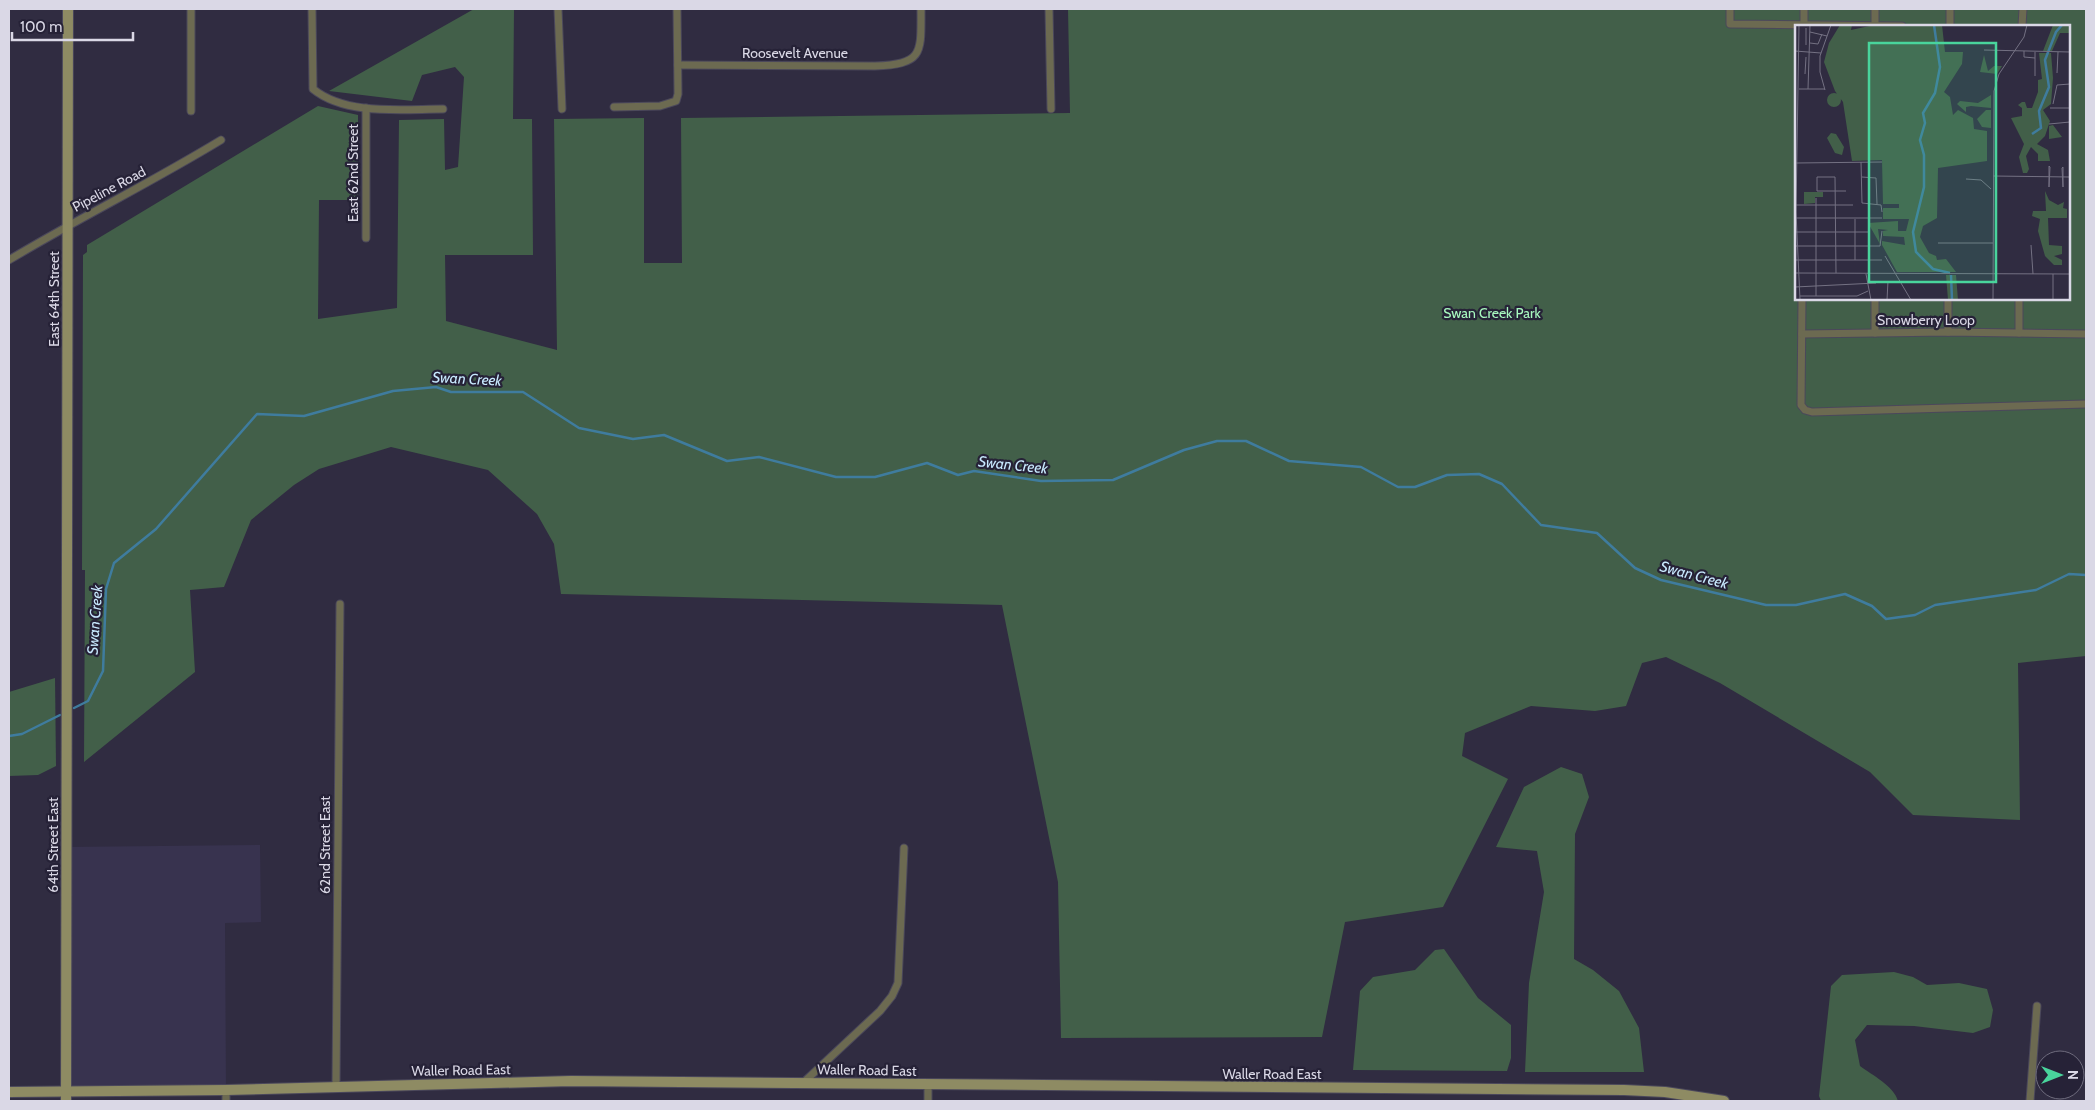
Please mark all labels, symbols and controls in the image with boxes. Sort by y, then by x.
scale bar [12,10,134,42]
text: 100 m [20,18,62,36]
inset map [1795,25,2070,300]
street label: Roosevelt Avenue [742,44,848,62]
street label: East 62nd Street [344,124,362,222]
street label: Pipeline Road [69,162,149,216]
street label: East 64th Street [45,251,63,347]
park label: Swan Creek Park [1443,304,1541,322]
street label: Snowberry Loop [1877,311,1975,329]
water label: Swan Creek [432,368,503,390]
water label: Swan Creek [977,452,1049,478]
water label: Swan Creek [1658,557,1731,593]
water label: Swan Creek [84,584,106,655]
street label: 62nd Street East [316,796,334,894]
street label: 64th Street East [44,797,62,893]
north arrow [2035,1050,2085,1100]
street label: Waller Road East [411,1060,511,1080]
street label: Waller Road East [817,1060,917,1080]
street label: Waller Road East [1222,1065,1322,1083]
text: N [2064,1070,2082,1080]

